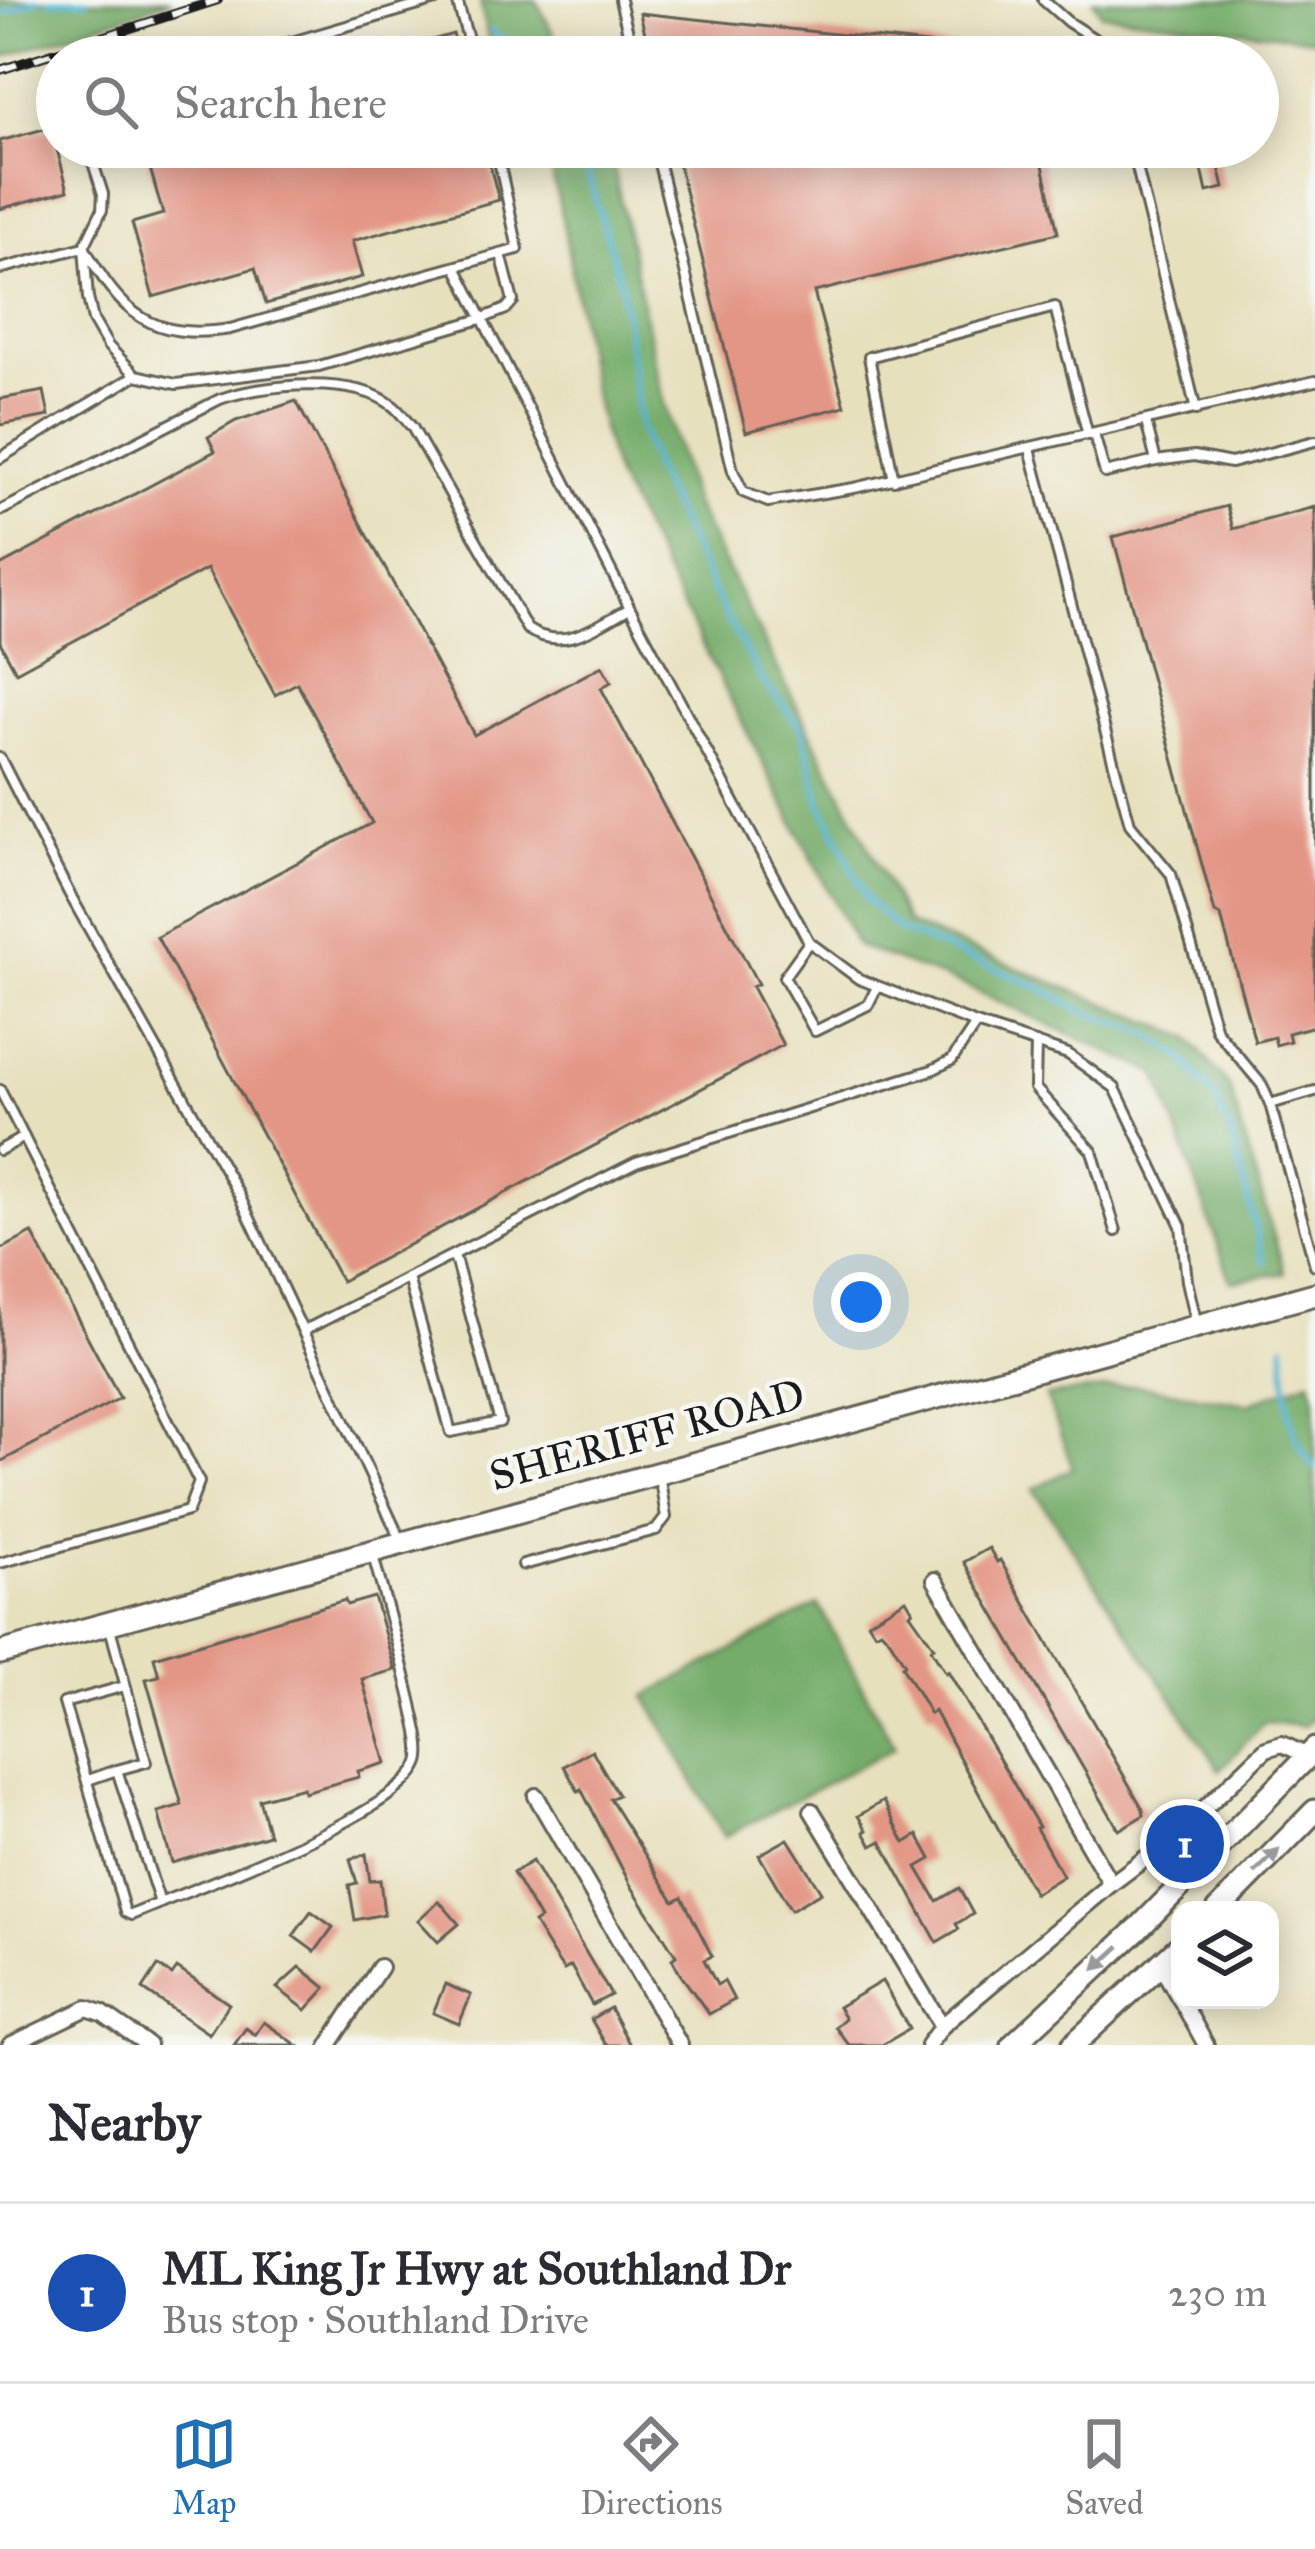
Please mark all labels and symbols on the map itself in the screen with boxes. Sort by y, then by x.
your location [831,1272,891,1332]
street label: SHERIFF ROAD [484,1368,810,1502]
pin: 1 [1146,1799,1224,1889]
one-way arrow [1253,1847,1281,1875]
one-way arrow [1093,1944,1122,1971]

